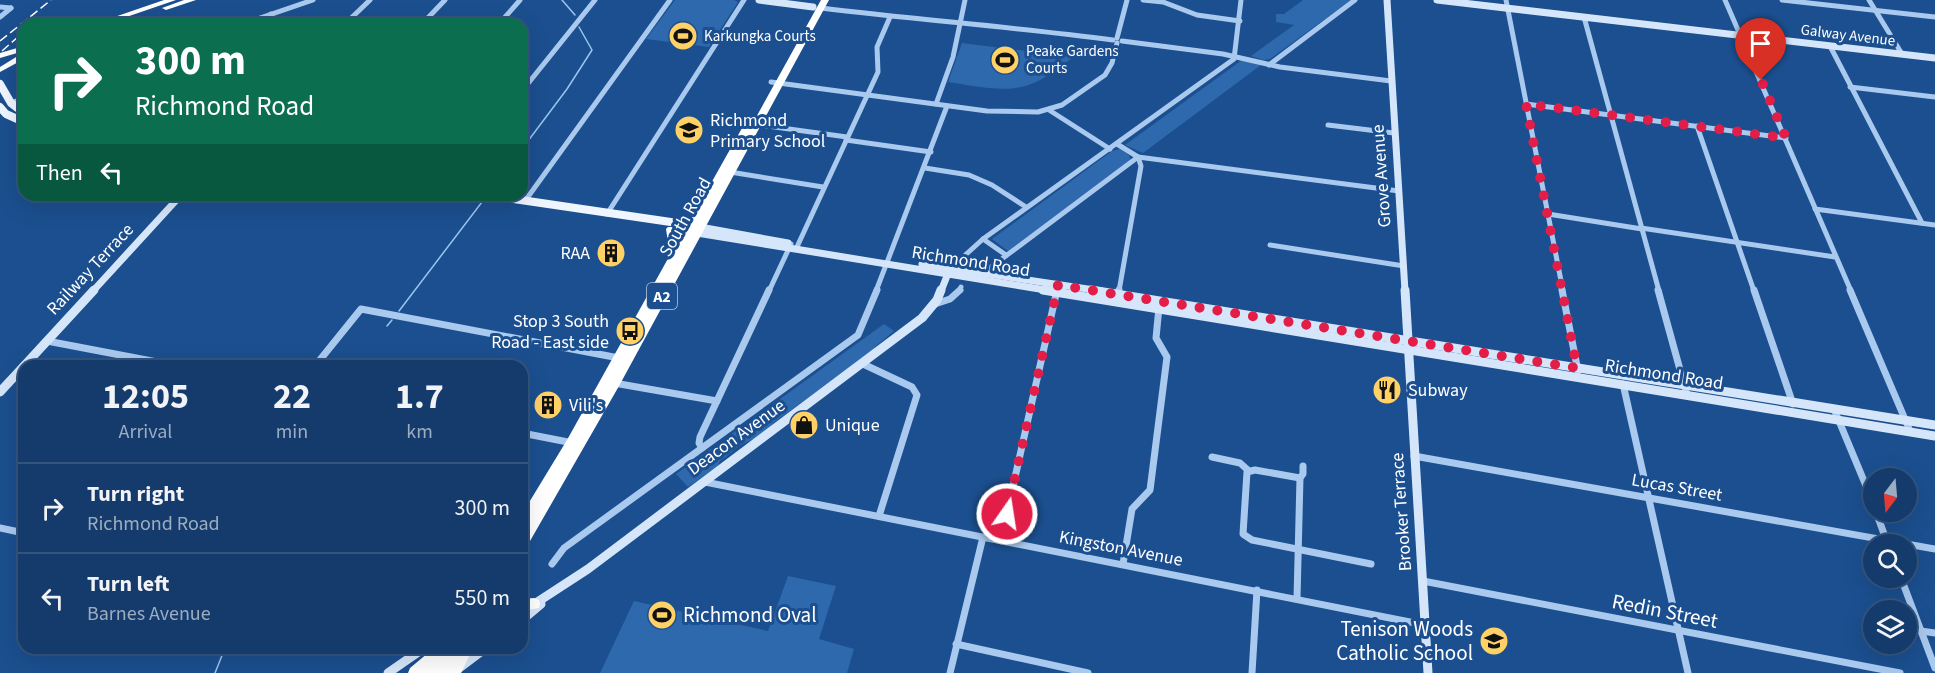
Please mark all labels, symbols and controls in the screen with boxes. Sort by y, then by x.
pin [1735,18,1786,80]
street label: Galway Avenue [1799,19,1896,52]
sports icon: Karkungka Courts [667,20,699,52]
place label: Karkungka Courts [704,26,816,47]
icon: arrive [1744,27,1777,60]
text: 300 m [135,31,246,91]
place label: Peake Gardens Courts [1026,41,1119,79]
icon: right [36,42,114,120]
sports icon: Peake Gardens Courts [989,44,1021,76]
text: Richmond Road [135,87,314,126]
place label: Richmond Primary School [710,108,825,154]
school or university icon: Richmond Primary School [673,114,705,146]
street label: Grove Avenue [1365,124,1398,228]
icon: left [95,156,128,189]
text: Then [36,157,83,189]
street label: South Road [653,173,718,261]
street label: Railway Terrace [41,218,140,321]
building icon: RAA [595,237,627,269]
street label: Richmond Road [910,240,1032,283]
place label: RAA [560,241,590,266]
road number: A2 [647,283,677,309]
place label: Stop 3 South Road - East side [491,309,609,355]
bus stop icon: Stop 3 South Road - East side [614,315,646,347]
street label: Richmond Road [1603,353,1725,396]
text: 12:05 [102,371,189,422]
text: 22 [273,371,311,422]
text: 1.7 [395,371,444,422]
restaurant icon: Subway [1371,374,1403,406]
place label: Subway [1408,378,1468,403]
building icon: Vili's [532,389,564,421]
place label: Vili's [569,393,603,418]
street label: Deacon Avenue [682,393,790,481]
shop icon: Unique [788,409,820,441]
place label: Unique [825,413,880,438]
text: Arrival [119,418,172,446]
text: min [276,418,308,446]
text: km [406,418,433,446]
street label: Brooker Terrace [1385,452,1418,572]
street label: Lucas Street [1630,467,1724,508]
north arrow [1863,468,1917,522]
map controls [1863,468,1917,654]
text: Turn right [87,478,184,510]
position arrow [975,482,1039,546]
icon: right [36,492,69,525]
text: 300 m [455,492,510,524]
text: Richmond Road [87,510,220,538]
street label: Kingston Avenue [1057,524,1185,573]
button: search [1863,534,1917,588]
text: Turn left [87,568,169,600]
icon: left [36,582,69,615]
text: 550 m [455,582,510,614]
street label: Redin Street [1609,586,1721,636]
sports icon: Richmond Oval [646,599,678,631]
text: Barnes Avenue [87,600,211,628]
place label: Richmond Oval [683,600,817,630]
button: layers [1863,600,1917,654]
place label: Tenison Woods Catholic School [1336,614,1473,668]
school or university icon: Tenison Woods Catholic School [1478,625,1510,657]

